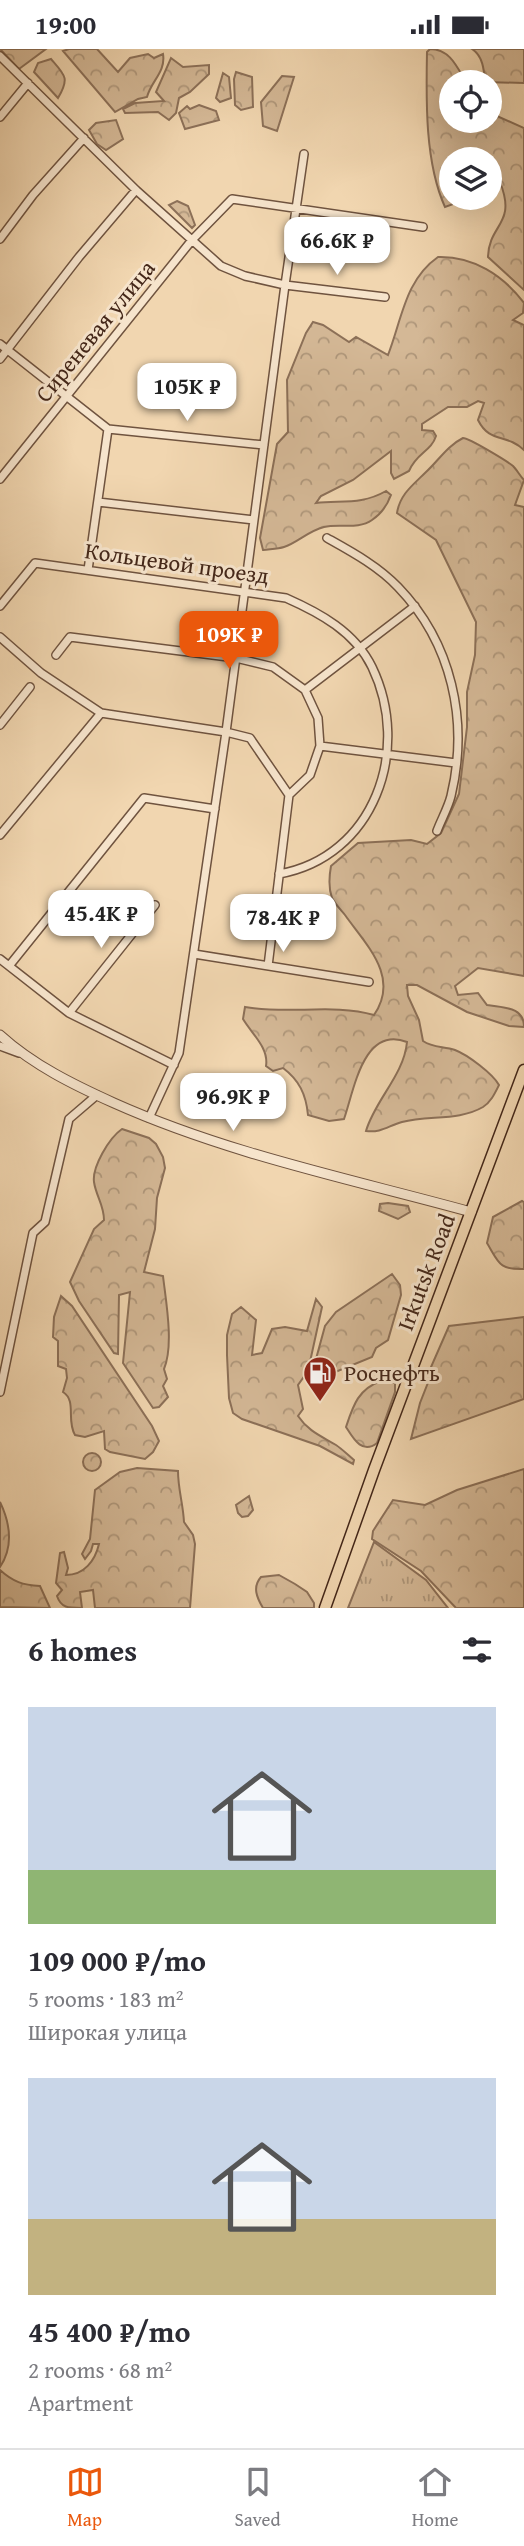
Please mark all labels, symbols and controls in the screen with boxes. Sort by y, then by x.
text: 19:00 [35,5,96,44]
map controls [439,70,502,210]
button: locate [439,70,502,133]
button: layers [439,147,502,210]
pin: 66.6K ₽ [272,217,402,277]
text: 66.6K ₽ [300,223,374,256]
street label: Сиреневая улица [27,252,162,409]
pin: 105K ₽ [130,363,244,423]
text: 105K ₽ [153,369,221,402]
street label: Кольцевой проезд [83,533,272,592]
pin: 109K ₽ [172,611,286,671]
text: 109K ₽ [195,617,263,650]
pin: 45.4K ₽ [36,891,166,950]
pin: 78.4K ₽ [218,895,348,954]
text: 45.4K ₽ [64,896,138,929]
text: 78.4K ₽ [246,900,320,933]
pin: 96.9K ₽ [168,1073,298,1133]
text: 96.9K ₽ [196,1079,270,1112]
street label: Irkutsk Road [388,1208,463,1335]
fuel station icon: Роснефть [301,1354,339,1403]
place label: Роснефть [344,1356,440,1389]
text: 6 homes [28,1628,137,1672]
icon: filters [458,1631,496,1669]
icon: home [199,1753,325,1879]
text: 109 000 ₽/mo [28,1938,206,1982]
text: 5 rooms · 183 m² [28,1982,183,2015]
text: Широкая улица [28,2015,187,2048]
icon: home [199,2124,325,2250]
text: 45 400 ₽/mo [28,2309,191,2353]
text: 2 rooms · 68 m² [28,2353,172,2386]
text: Apartment [28,2386,133,2419]
tab: Map [66,2463,104,2533]
tab: Saved [235,2463,281,2533]
tab: Home [412,2463,458,2533]

